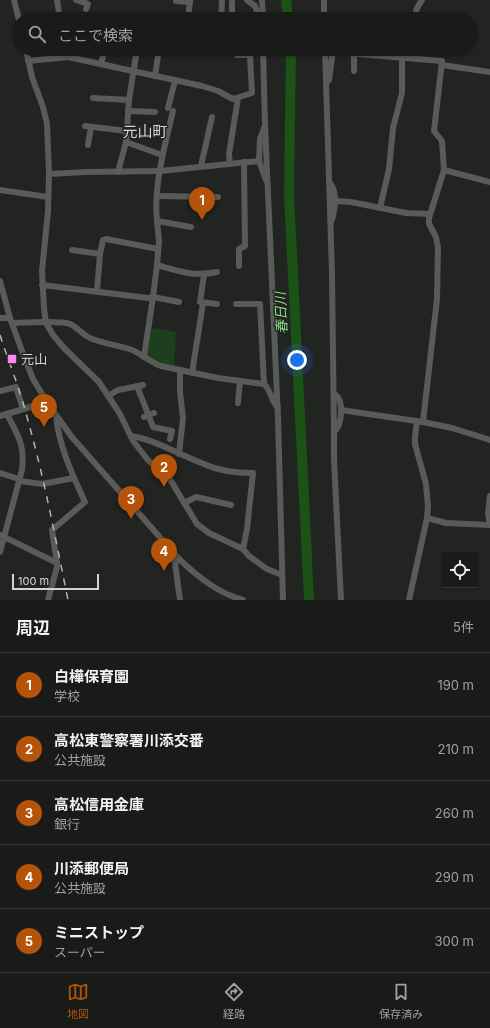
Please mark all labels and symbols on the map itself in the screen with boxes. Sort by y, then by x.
district label: 元山町 [122,122,168,141]
pin: 1 [189,187,215,220]
water label: 春日川 [271,290,290,334]
your location [287,350,307,370]
place label: 元山 [21,351,47,367]
marker: 元山 [6,353,18,365]
pin: 5 [31,394,57,427]
pin: 2 [151,454,177,487]
pin: 3 [118,486,144,519]
pin: 4 [151,538,177,571]
scale bar [12,572,99,591]

